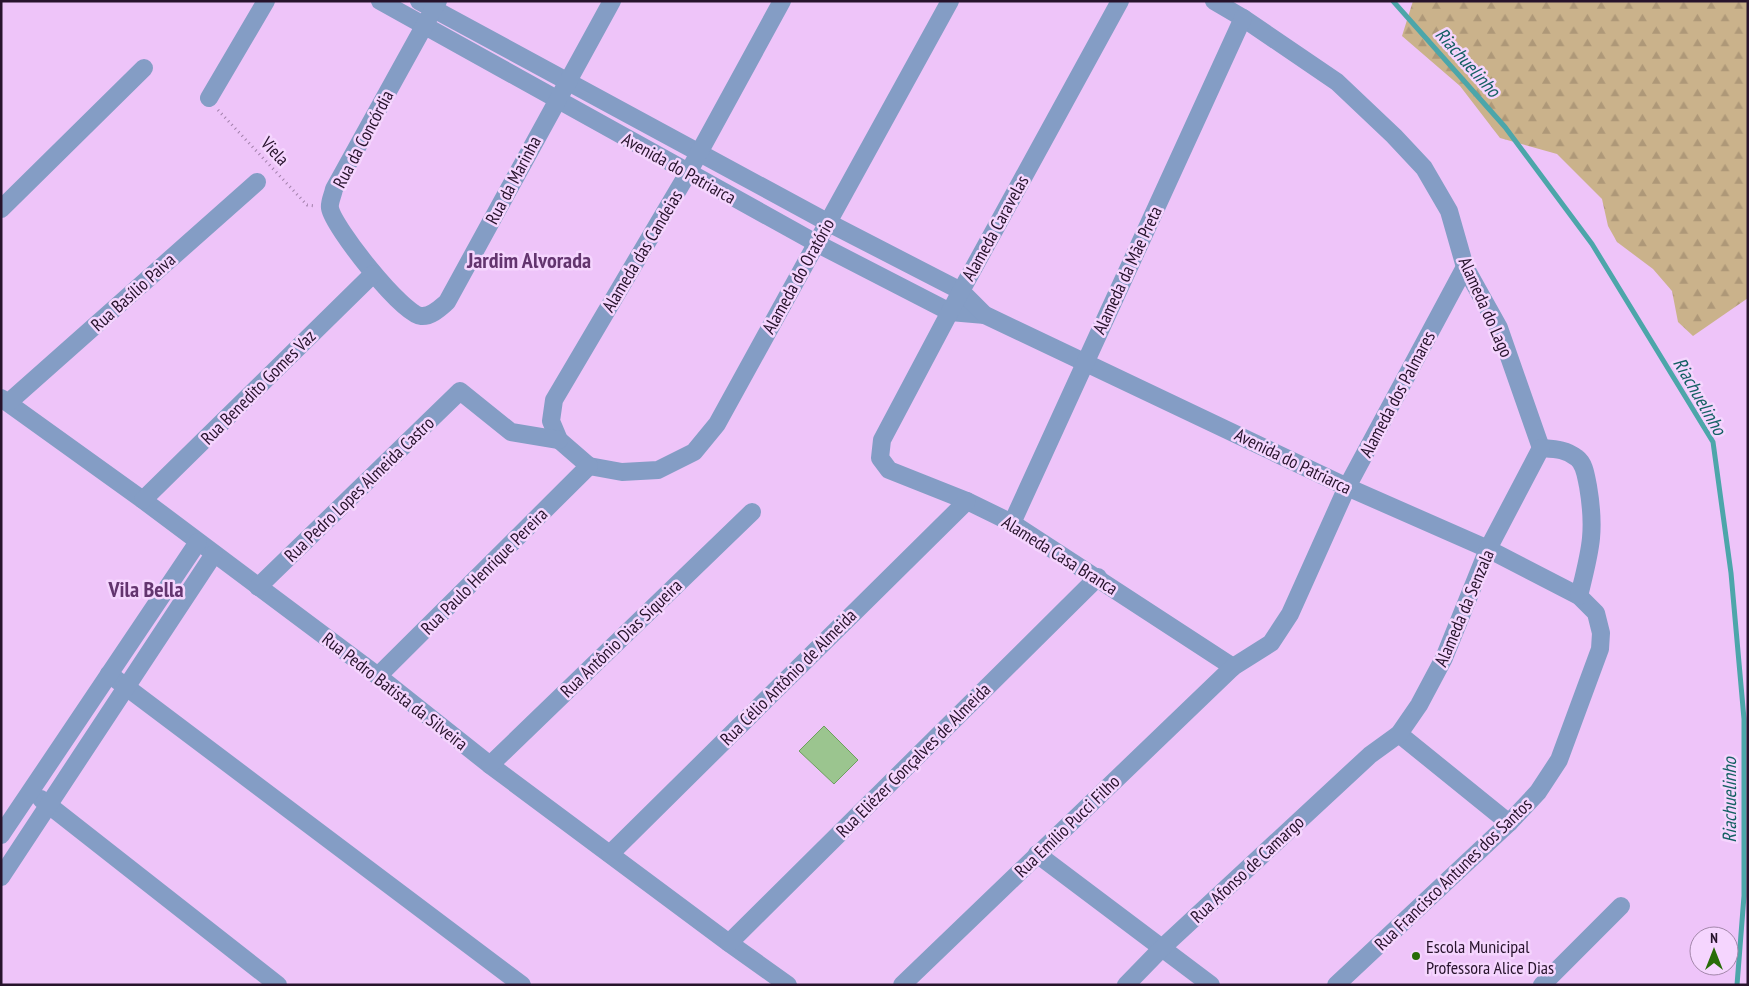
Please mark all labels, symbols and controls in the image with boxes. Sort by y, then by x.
water label: Riachuelinho [1430,22,1507,103]
street label: Rua da Concórdia [328,86,398,192]
street label: Avenida do Patriarca [618,127,740,209]
street label: Viela [255,131,294,170]
street label: Rua da Marinha [480,132,546,228]
street label: Alameda Caravelas [957,171,1033,285]
street label: Alameda das Candeias [597,186,687,316]
street label: Alameda da Mãe Preta [1087,202,1167,338]
street label: Alameda do Oratório [757,214,839,338]
district label: Jardim Alvorada [466,246,591,274]
street label: Rua Basílio Paiva [86,248,180,336]
street label: Alameda do Lago [1454,253,1518,361]
street label: Rua Benedito Gomes Vaz [196,325,320,449]
street label: Alameda dos Palmares [1354,327,1440,461]
water label: Riachuelinho [1668,353,1733,441]
street label: Rua Pedro Lopes Almeida Castro [279,411,439,567]
street label: Avenida do Patriarca [1231,423,1355,499]
street label: Rua Paulo Henrique Pereira [416,503,552,639]
street label: Alameda Casa Branca [998,510,1122,600]
street label: Alameda da Senzala [1429,546,1499,670]
street label: Rua Antônio Dias Siqueira [555,574,687,702]
district label: Vila Bella [108,575,183,603]
street label: Rua Célio Antônio de Almeida [715,604,861,750]
street label: Rua Pedro Batista da Silveira [318,627,472,755]
street label: Rua Eliézer Gonçalves de Almeida [831,678,995,842]
water label: Riachuelinho [1717,755,1741,843]
street label: Rua Emílio Pucci Filho [1010,770,1125,882]
street label: Rua Francisco Antunes dos Santos [1370,793,1536,955]
street label: Rua Afonso de Camargo [1185,810,1309,928]
north arrow [1689,926,1739,976]
text: N [1710,929,1718,947]
place label: Escola Municipal Professora Alice Dias [1426,935,1554,979]
marker: Escola Municipal Professora Alice Dias [1410,950,1422,962]

